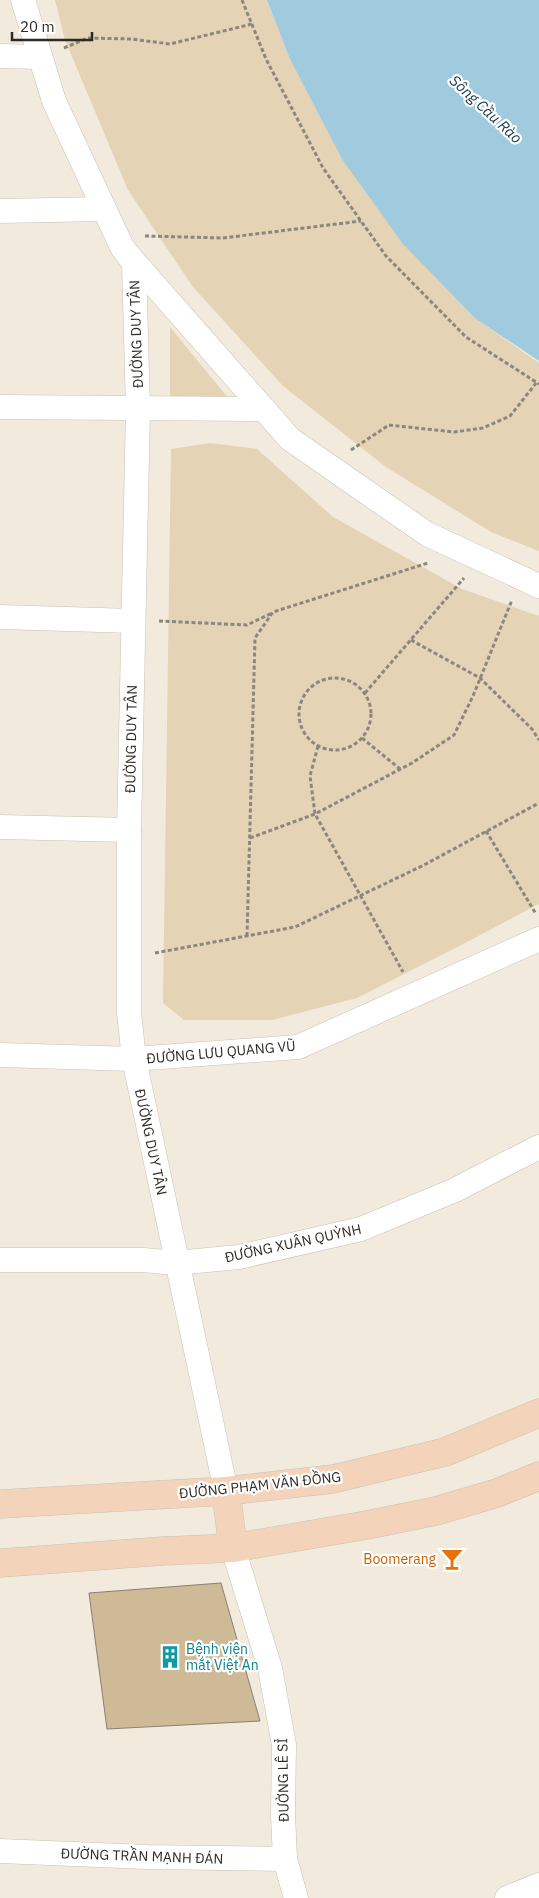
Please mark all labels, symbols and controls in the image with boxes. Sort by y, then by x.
scale bar [12,10,92,42]
text: 20 m [20,17,55,36]
water label: Sông Cầu Rào [446,71,526,147]
street label: ĐƯỜNG DUY TÂN [124,280,147,388]
street label: ĐƯỜNG DUY TÂN [120,685,141,793]
street label: ĐƯỜNG LƯU QUANG VŨ [145,1036,296,1067]
street label: ĐƯỜNG DUY TÂN [131,1087,172,1197]
street label: ĐƯỜNG XUÂN QUỲNH [223,1219,363,1266]
street label: ĐƯỜNG PHẠM VĂN ĐỒNG [178,1465,342,1502]
bar icon: Boomerang [439,1546,465,1572]
place label: Boomerang [363,1550,437,1568]
place label: Bệnh viện mắt Việt An [186,1640,259,1674]
building icon: Bệnh viện mắt Việt An [157,1644,183,1670]
street label: ĐƯỜNG LÊ SỈ [272,1738,293,1822]
street label: ĐƯỜNG TRẦN MẠNH ĐÁN [60,1841,224,1868]

